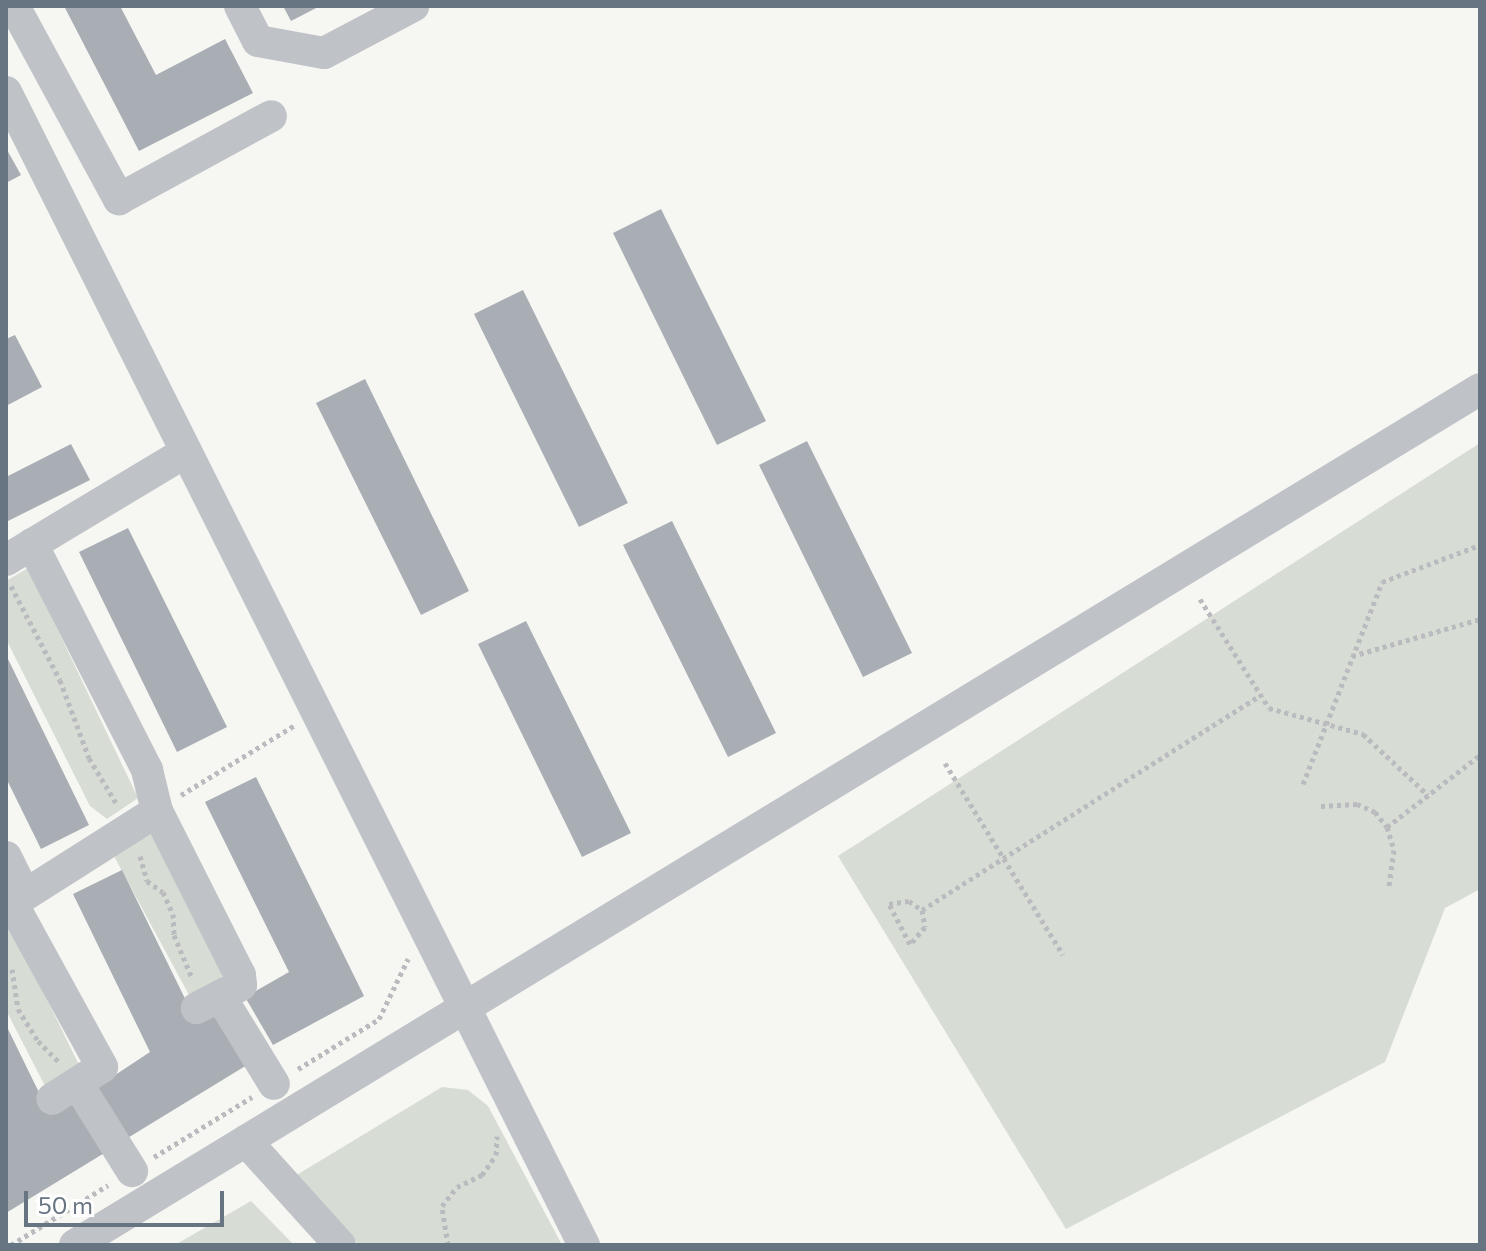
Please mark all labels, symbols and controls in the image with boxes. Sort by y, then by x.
scale bar [28,1175,228,1225]
text: 50 m [38,1190,93,1219]

